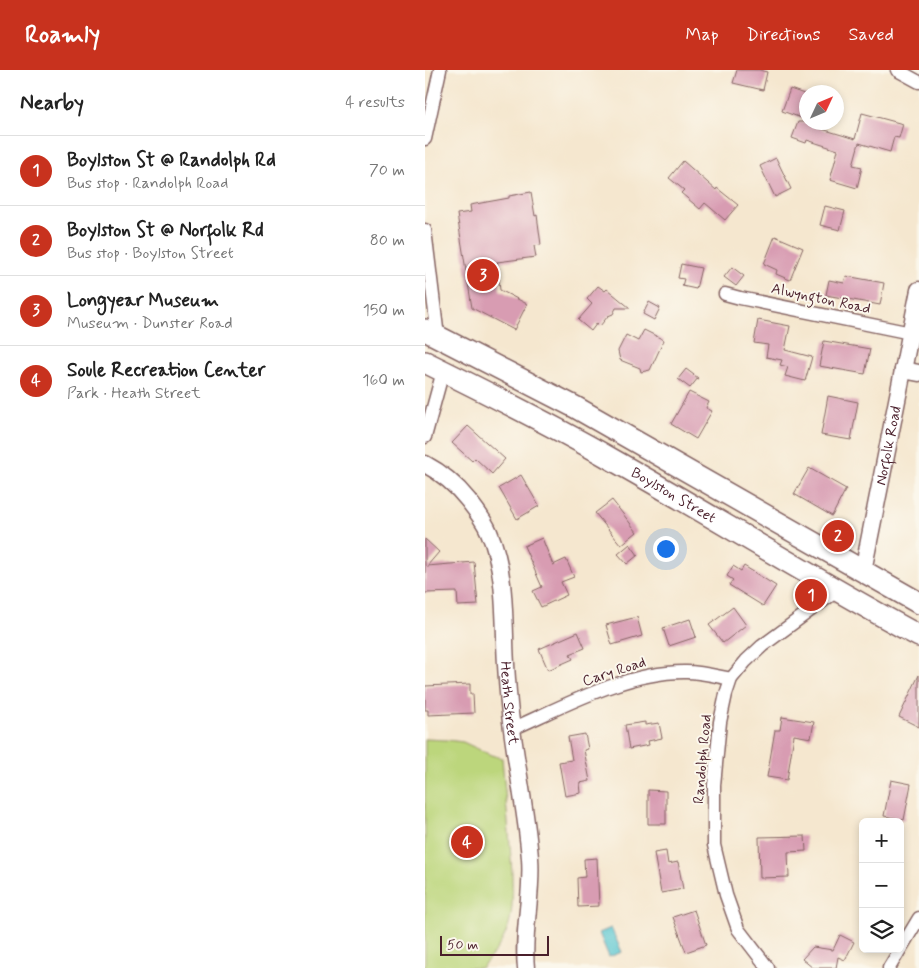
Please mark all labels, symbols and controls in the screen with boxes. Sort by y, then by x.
text: Roamly [25,20,100,51]
text: Map [686,23,719,47]
text: Directions [747,23,821,47]
text: Saved [849,23,894,47]
north arrow [799,85,844,130]
text: Nearby [20,89,84,117]
text: 4 results [345,92,405,113]
text: Boylston St @ Randolph Rd [67,148,276,173]
text: 1 [32,160,40,181]
text: 70 m [369,160,405,181]
text: Bus stop · Randolph Road [67,173,228,194]
text: Boylston St @ Norfolk Rd [67,218,264,243]
text: 2 [32,230,40,251]
text: 80 m [370,230,405,251]
text: Bus stop · Boylston Street [67,243,234,264]
pin: 3 [467,256,499,294]
street label: Alwyngton Road [769,279,872,320]
text: Longyear Museum [67,288,219,313]
text: 3 [32,300,40,321]
text: 150 m [363,300,405,321]
text: Museum · Dunster Road [67,313,233,334]
text: Soule Recreation Center [67,358,265,383]
text: 4 [31,370,41,391]
text: 160 m [362,370,405,391]
text: Park · Heath Street [67,383,201,404]
street label: Norfolk Road [871,404,907,487]
street label: Boylston Street [627,463,720,529]
pin: 2 [822,517,854,555]
your location [653,536,679,562]
pin: 1 [795,576,827,614]
street label: Cary Road [580,652,649,692]
street label: Heath Street [495,661,523,747]
street label: Randolph Road [689,713,717,805]
map controls [859,818,904,953]
button: + [859,818,904,863]
pin: 4 [451,823,483,861]
button: − [859,863,904,908]
button: layers [859,908,904,953]
scale bar [440,933,549,956]
text: 50 m [447,936,478,954]

